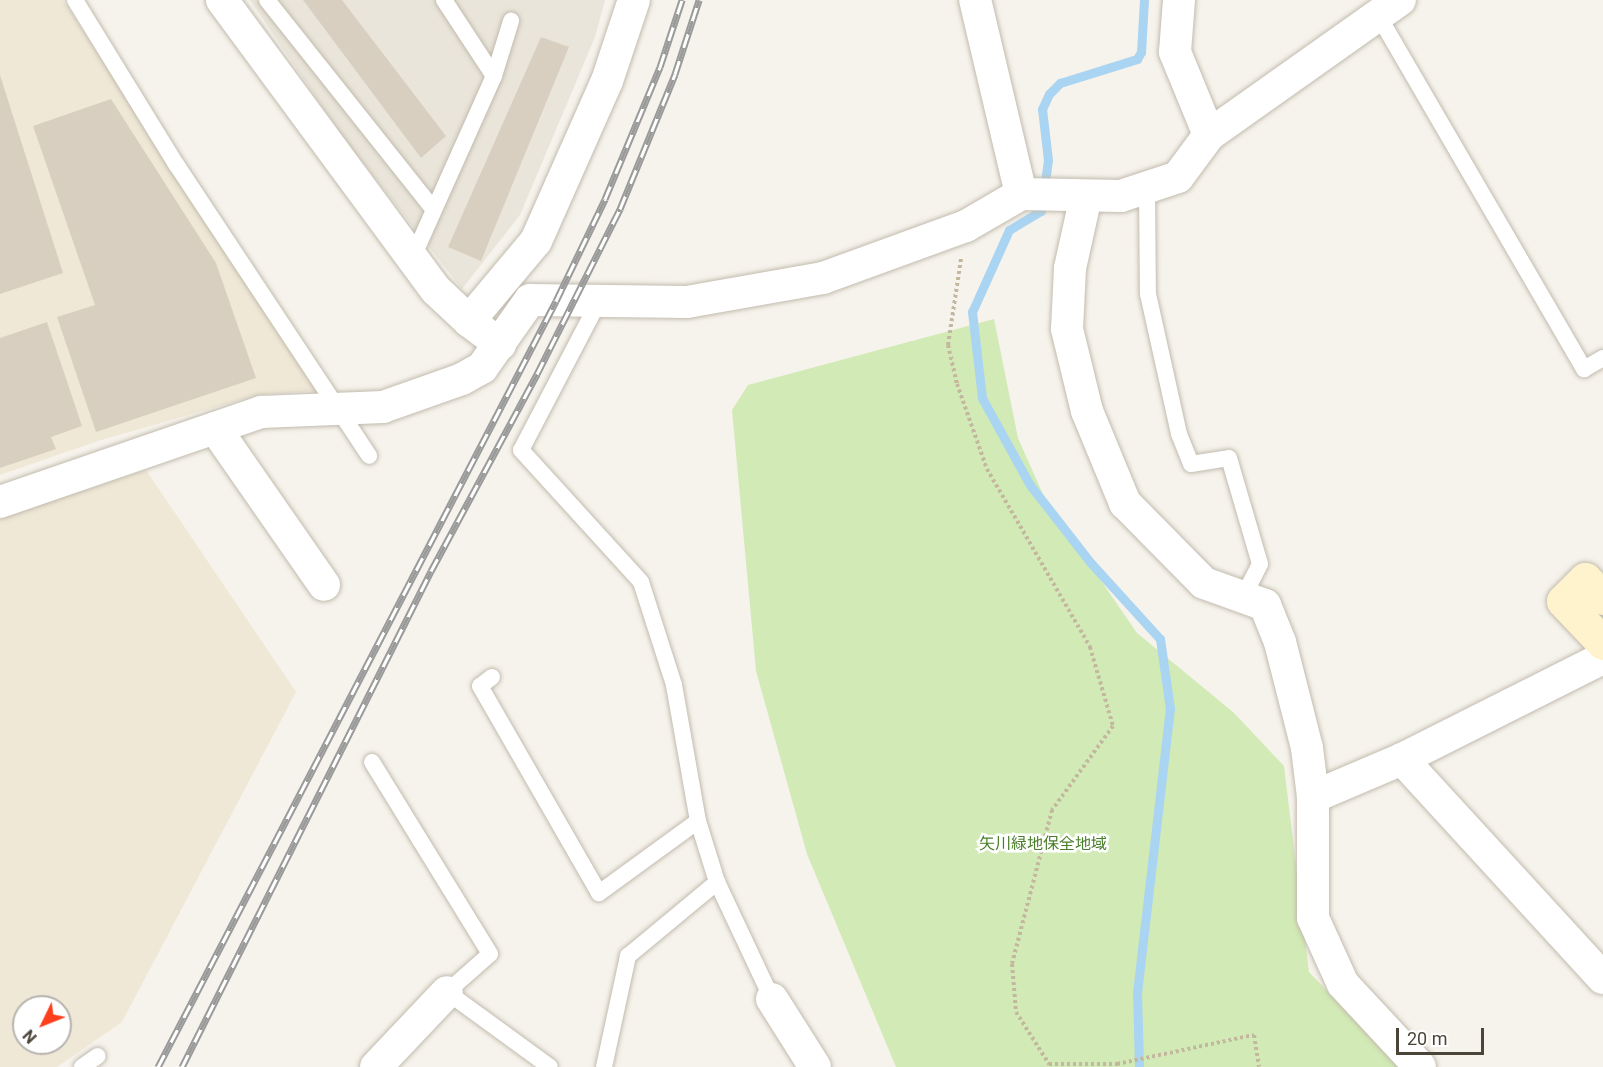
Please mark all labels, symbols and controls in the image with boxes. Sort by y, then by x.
park label: 矢川緑地保全地域 [979,834,1107,854]
north arrow [12,995,72,1055]
scale bar [1399,1016,1488,1054]
text: N [19,1026,41,1047]
text: 20 m [1407,1028,1447,1049]

